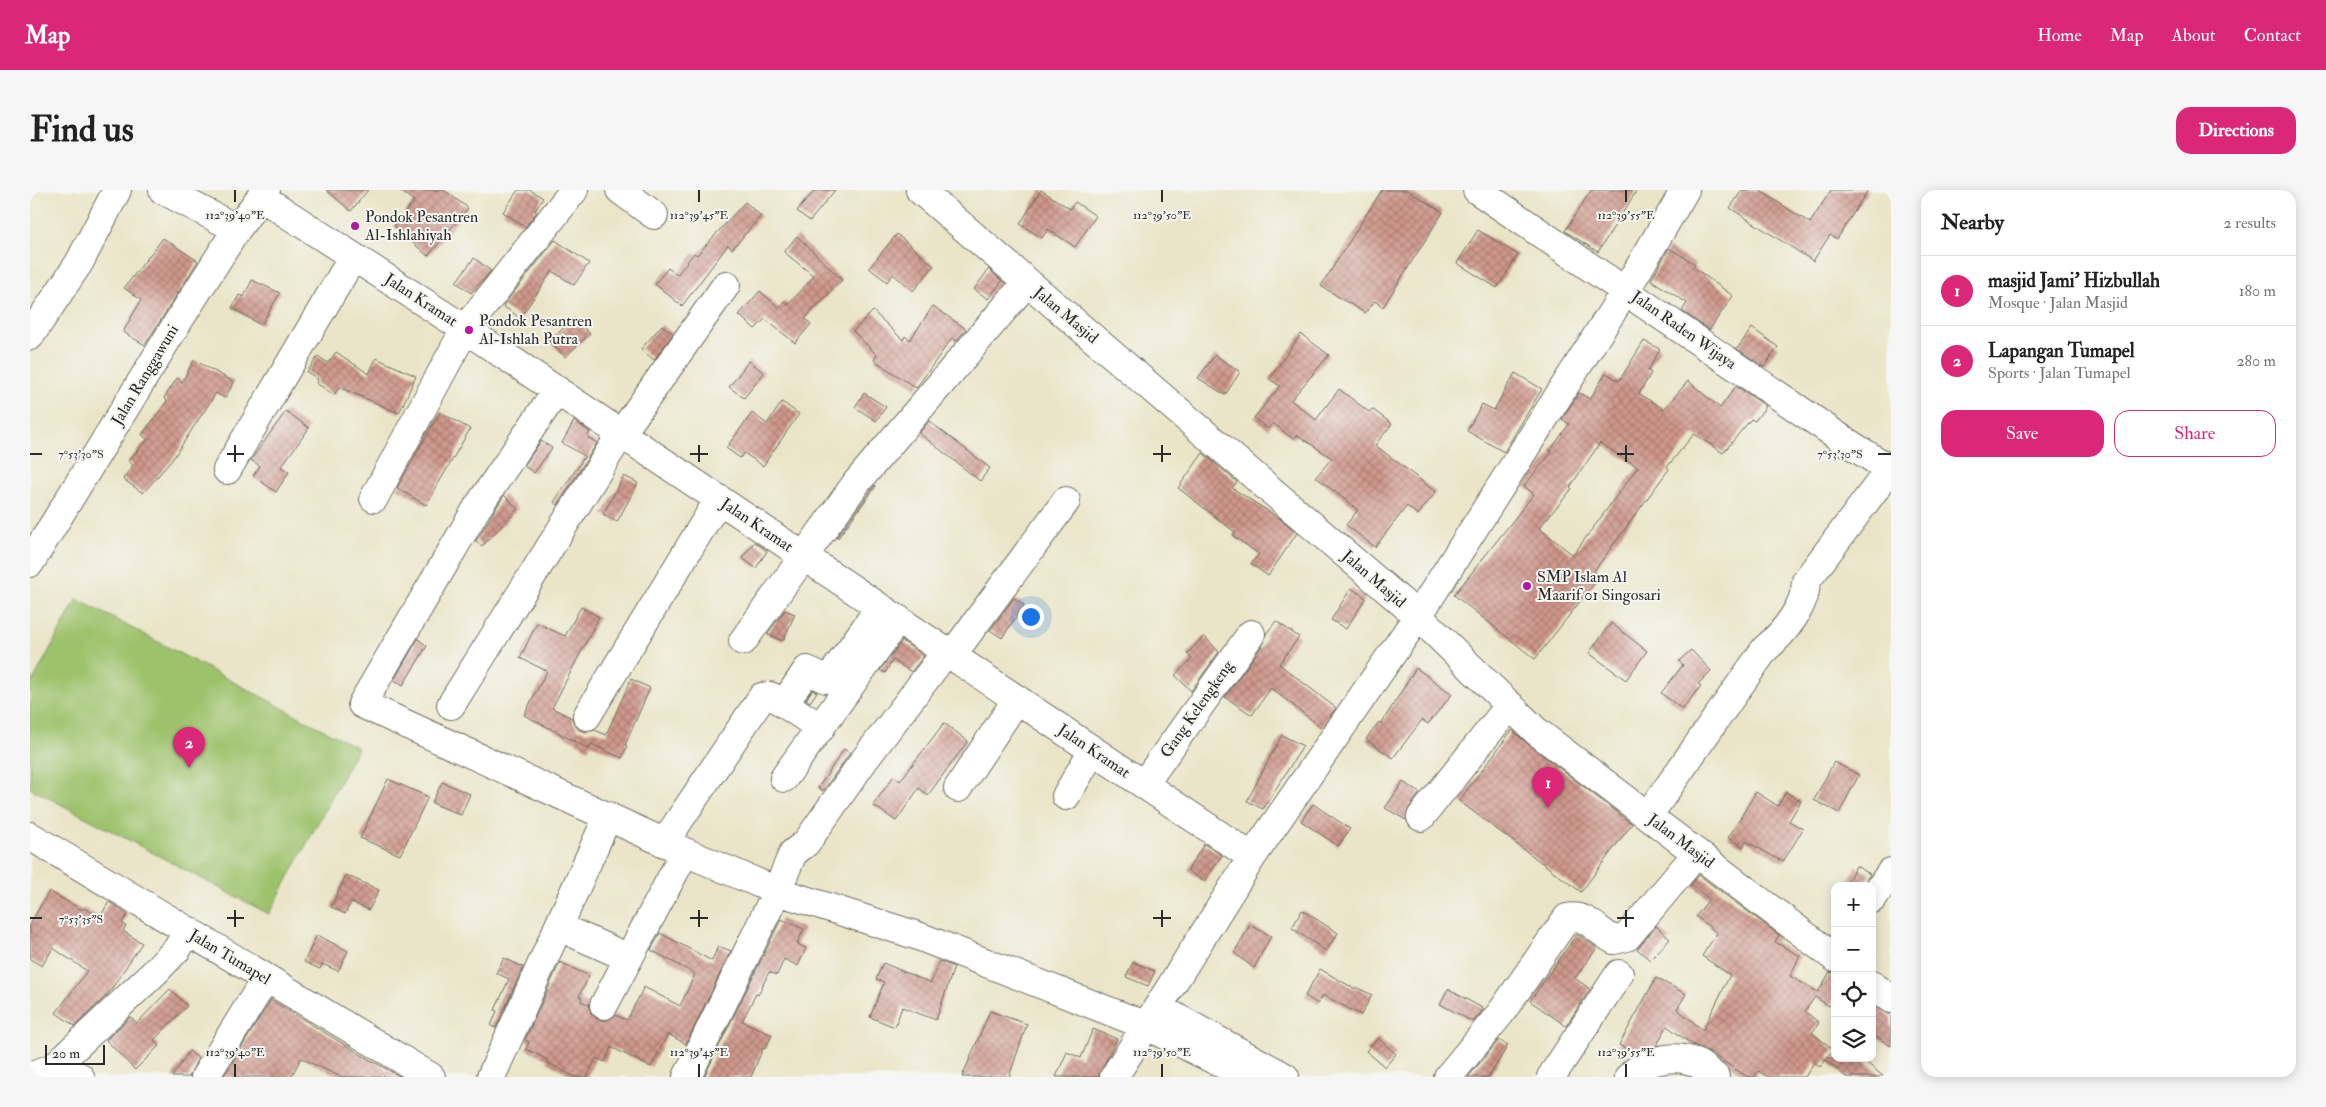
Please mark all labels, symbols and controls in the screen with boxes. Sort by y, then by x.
text: Map [25,20,70,51]
text: Home [2037,24,2082,47]
text: Map [2110,24,2144,47]
text: About [2172,24,2216,47]
text: Contact [2244,24,2301,47]
button: Directions [2176,107,2296,154]
text: Find us [30,108,134,152]
place label: Pondok Pesantren Al-Ishlahiyah [364,207,478,245]
text: 112°39'40"E [205,208,265,223]
text: 112°39'45"E [670,208,729,223]
text: 112°39'50"E [1133,208,1191,223]
text: 112°39'55"E [1597,208,1655,223]
text: Nearby [1941,209,2004,236]
text: 2 results [2223,213,2276,233]
marker: Pondok Pesantren Al-Ishlahiyah [349,220,361,232]
street label: Jalan Kramat [379,268,461,332]
text: masjid Jami' Hizbullah [1988,269,2160,293]
text: 1 [1954,281,1960,301]
text: 180 m [2239,281,2276,301]
street label: Jalan Masjid [1028,282,1102,349]
street label: Jalan Raden Wijaya [1626,286,1741,375]
text: Mosque · Jalan Masjid [1988,293,2128,313]
place label: Pondok Pesantren Al-Ishlah Putra [478,311,592,349]
street label: Jalan Ranggawuni [107,321,184,430]
marker: Pondok Pesantren Al-Ishlah Putra [463,324,475,336]
text: Lapangan Tumapel [1988,339,2135,363]
text: 2 [1953,351,1961,371]
text: 280 m [2236,351,2276,371]
text: Sports · Jalan Tumapel [1988,363,2131,383]
button: Save [1941,410,2104,457]
button: Share [2114,410,2276,457]
text: 7°53'30"S [58,447,104,462]
text: 7°53'30"S [1817,447,1863,462]
street label: Jalan Kramat [716,493,797,557]
street label: Jalan Masjid [1337,545,1410,613]
place label: SMP Islam Al Maarif 01 Singosari [1537,567,1661,605]
marker: SMP Islam Al Maarif 01 Singosari [1521,580,1533,592]
your location [1018,604,1044,630]
street label: Gang Kelengkeng [1156,656,1239,762]
street label: Jalan Kramat [1053,719,1134,783]
pin: 2 [173,727,205,768]
pin: 1 [1532,767,1564,808]
street label: Jalan Masjid [1642,809,1718,873]
map controls [1831,882,1876,1062]
button: + [1831,882,1876,927]
text: 7°53'35"S [59,912,103,927]
street label: Jalan Tumapel [184,924,274,990]
button: − [1831,927,1876,972]
button: locate [1831,972,1876,1017]
button: layers [1831,1017,1876,1062]
scale bar [45,1042,105,1065]
text: 20 m [52,1045,80,1062]
text: 112°39'40"E [205,1045,265,1060]
text: 112°39'45"E [670,1045,729,1060]
text: 112°39'50"E [1133,1045,1191,1060]
text: 112°39'55"E [1597,1045,1655,1060]

